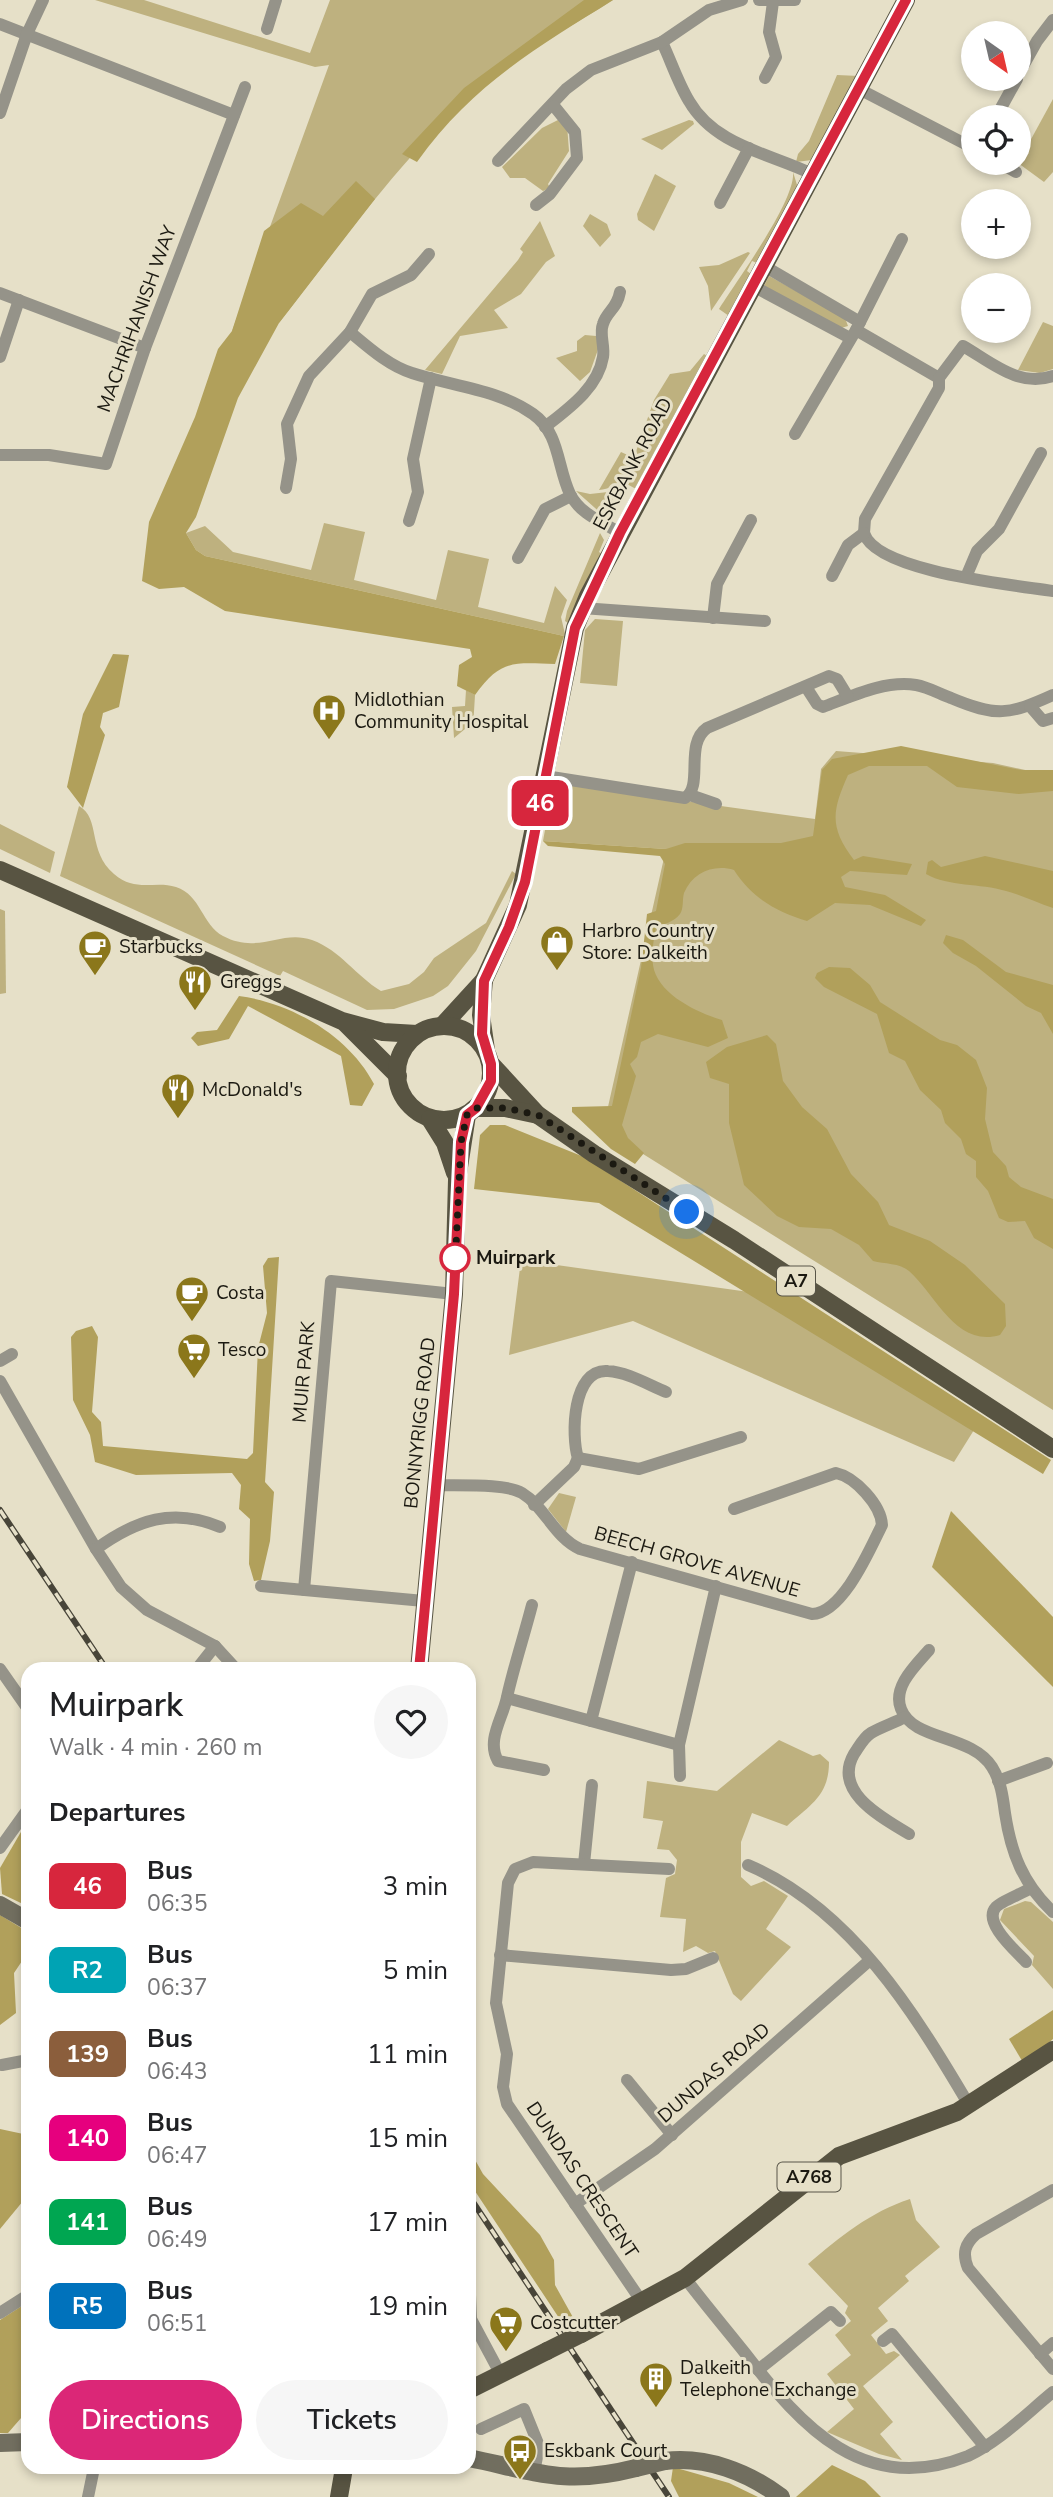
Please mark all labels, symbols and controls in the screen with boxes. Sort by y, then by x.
north arrow [961,21,1031,91]
map controls [961,21,1031,343]
button: locate [961,105,1031,175]
button: + [961,189,1031,259]
street label: MACHRIHANISH WAY [91,221,183,416]
button: − [961,273,1031,343]
street label: ESKBANK ROAD [587,393,679,535]
place label: Midlothian Community Hospital [354,687,529,735]
hospital icon: Midlothian Community Hospital [310,692,348,741]
line badge: 46 [508,780,572,826]
text: 46 [526,787,554,819]
place label: Harbro Country Store: Dalkeith [582,918,715,966]
shop icon: Harbro Country Store: Dalkeith [538,923,576,972]
cafe icon: Starbucks [76,928,114,977]
place label: Starbucks [119,934,203,960]
restaurant icon: Greggs [176,963,214,1012]
place label: Greggs [220,969,282,995]
restaurant icon: McDonald's [159,1071,197,1120]
place label: McDonald's [202,1077,303,1103]
your location [669,1194,704,1229]
marker: Muirpark [440,1243,470,1273]
place label: Muirpark [476,1245,556,1271]
road number: A7 [777,1266,815,1296]
cafe icon: Costa [173,1274,211,1323]
place label: Costa [216,1280,264,1306]
street label: MUIR PARK [287,1319,321,1424]
supermarket icon: Tesco [175,1331,213,1380]
street label: BONNYRIGG ROAD [398,1336,442,1510]
place label: Tesco [218,1337,266,1363]
street label: BEECH GROVE AVENUE [591,1520,803,1604]
text: Muirpark [49,1683,183,1728]
button: heart [374,1685,448,1759]
text: Walk · 4 min · 260 m [49,1732,262,1763]
text: Departures [49,1795,185,1830]
text: Bus [147,1853,193,1888]
text: 3 min [383,1869,448,1904]
text: 46 [73,1870,102,1902]
text: 06:35 [147,1888,207,1919]
text: Bus [147,1937,193,1972]
text: 5 min [383,1953,448,1988]
text: R2 [72,1954,103,1986]
text: 06:37 [147,1972,207,2003]
street label: DUNDAS ROAD [652,2017,776,2129]
text: Bus [147,2021,193,2056]
text: 11 min [367,2037,448,2072]
text: 139 [66,2038,109,2070]
text: 06:43 [147,2056,207,2087]
street label: DUNDAS CRESCENT [520,2097,644,2264]
text: Bus [147,2105,193,2140]
text: 15 min [367,2121,448,2156]
text: 140 [66,2122,109,2154]
text: 06:47 [147,2140,207,2171]
road number: A768 [778,2162,840,2192]
text: Bus [147,2189,193,2224]
text: 17 min [367,2205,448,2240]
text: 141 [66,2206,109,2238]
text: 06:49 [147,2224,207,2255]
text: Bus [147,2273,193,2308]
text: 19 min [367,2289,448,2324]
text: R5 [72,2290,103,2322]
supermarket icon: Costcutter [487,2304,525,2353]
text: 06:51 [147,2308,207,2339]
place label: Costcutter [530,2310,618,2336]
place label: Dalkeith Telephone Exchange [680,2355,856,2403]
building icon: Dalkeith Telephone Exchange [637,2360,675,2409]
button: Directions [49,2380,242,2460]
button: Tickets [256,2380,448,2460]
bus stop icon: Eskbank Court [501,2432,539,2481]
place label: Eskbank Court [544,2438,668,2464]

